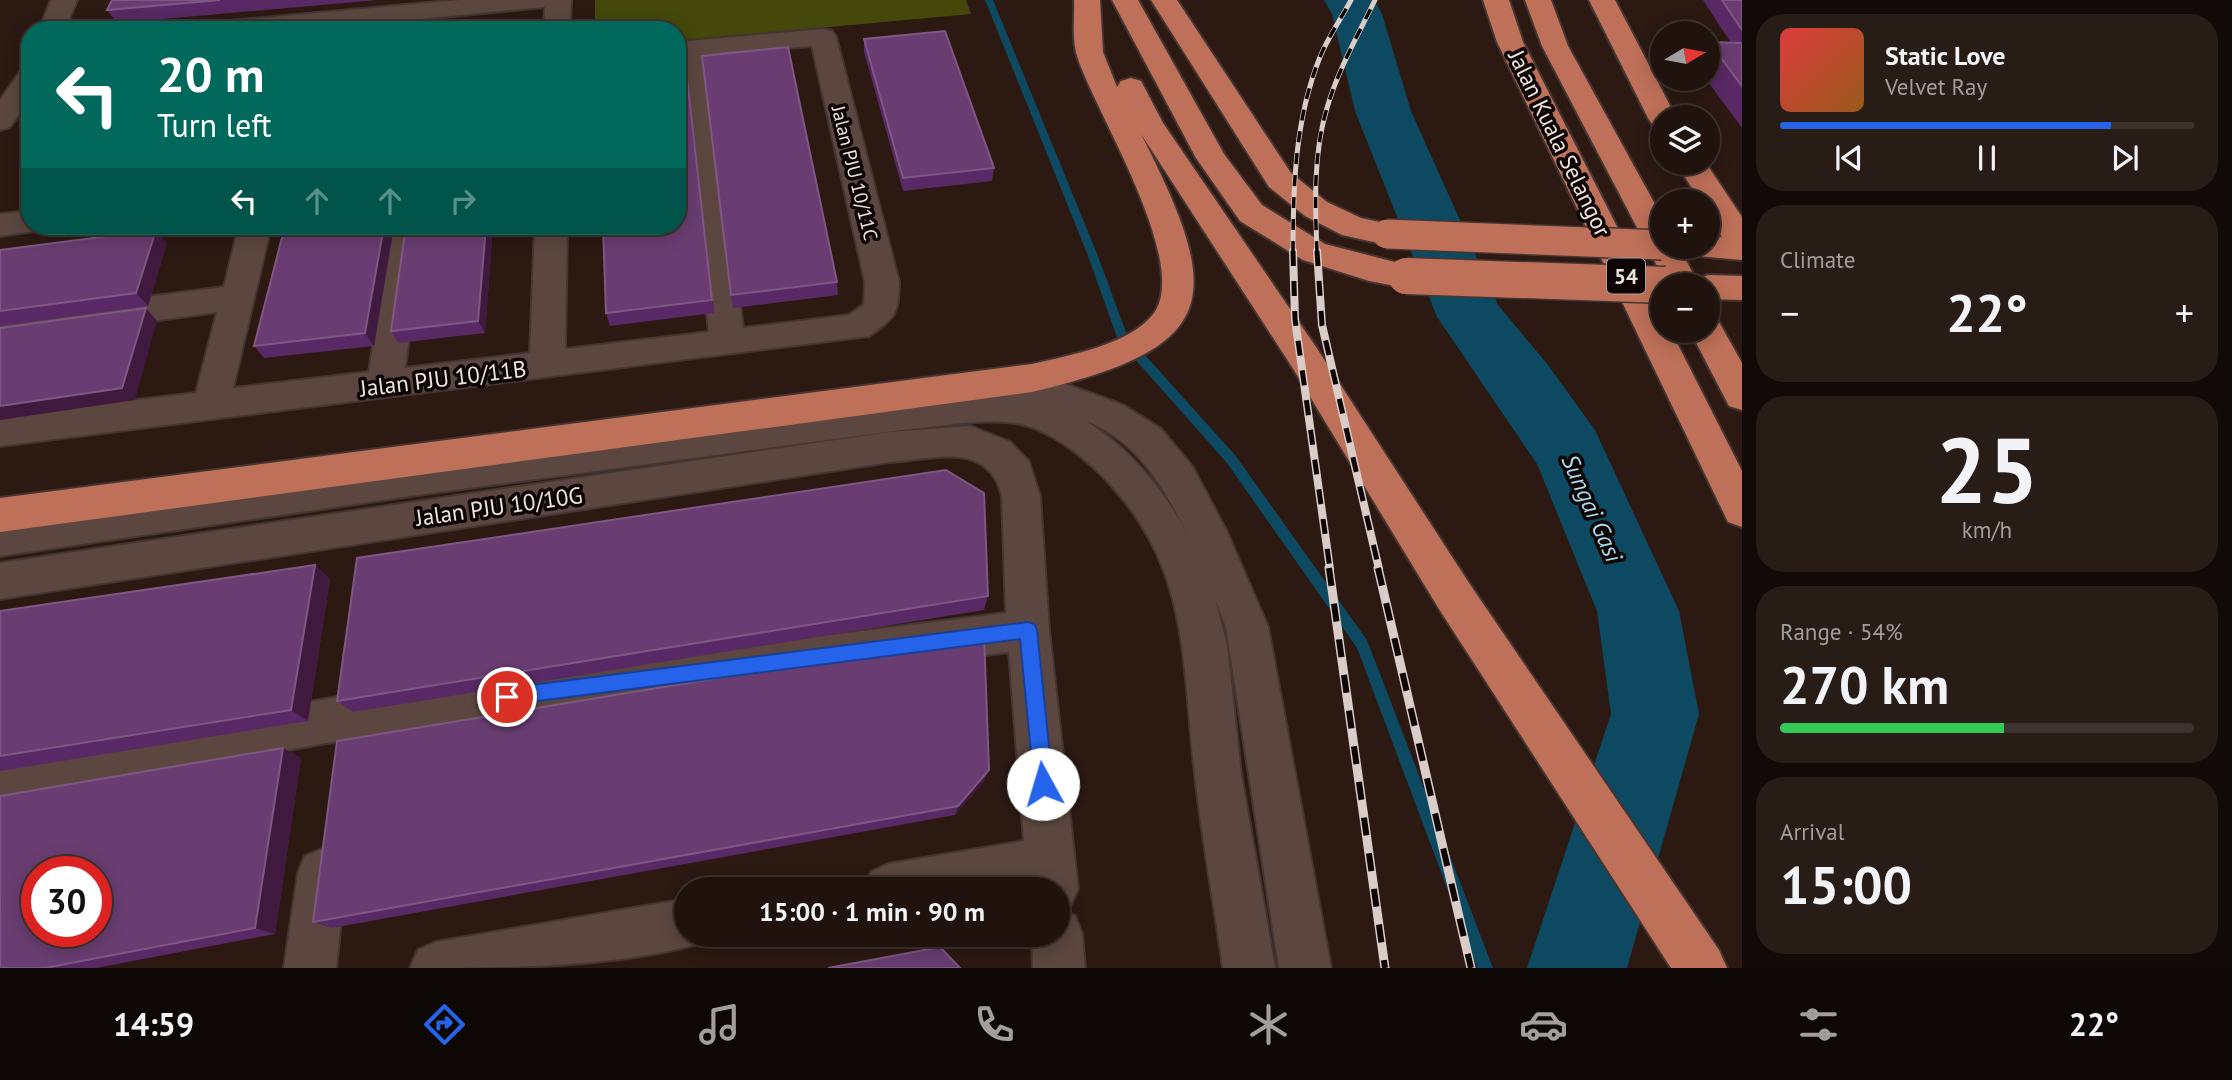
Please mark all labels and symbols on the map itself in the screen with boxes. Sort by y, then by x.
north arrow [1650,21,1720,91]
street label: Jalan Kuala Selangor [1502,44,1618,241]
street label: Jalan PJU 10/11C [826,102,883,243]
road number: 54 [1607,258,1645,294]
street label: Jalan PJU 10/11B [357,353,528,403]
water label: Sungai Gasi [1555,449,1630,567]
street label: Jalan PJU 10/10G [413,480,584,532]
pin [477,667,537,727]
position arrow [1006,747,1080,821]
speed limit sign: 30 [21,856,112,947]

